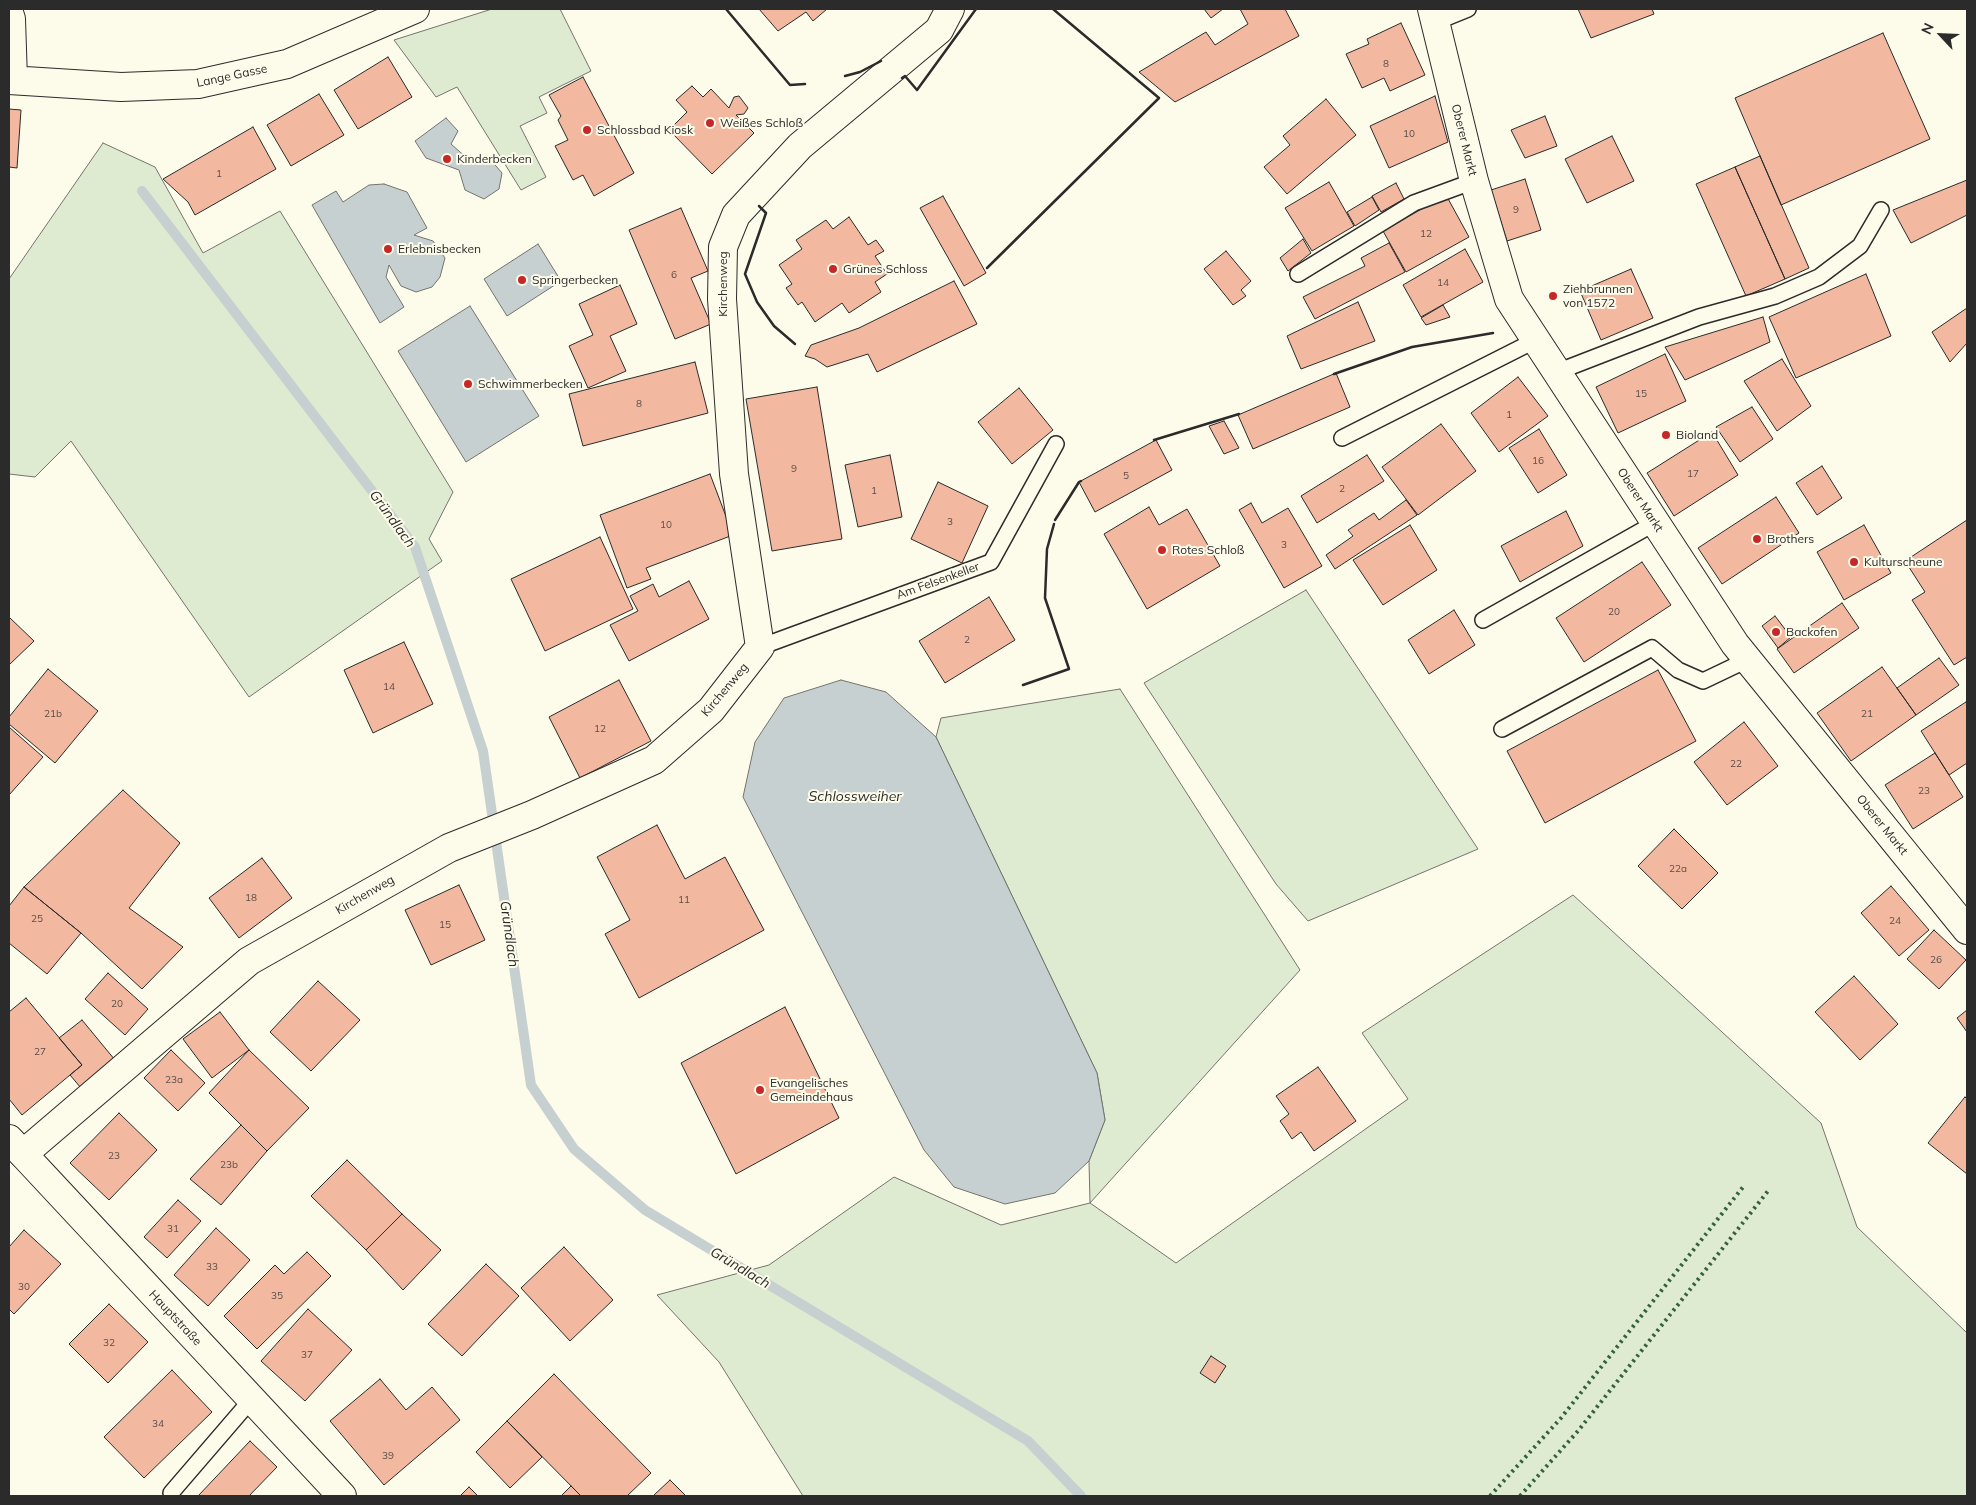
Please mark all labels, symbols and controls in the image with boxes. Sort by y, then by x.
north arrow [1916,10,1966,60]
text: N [1917,20,1938,37]
house number: 8 [1383,58,1389,70]
street label: Lange Gasse [195,61,269,91]
street label: Oberer Markt [1448,103,1480,177]
place label: Weißes Schloß [720,116,803,130]
marker: Weißes Schloß [704,117,716,129]
place label: Schlossbad Kiosk [597,123,693,137]
marker: Schlossbad Kiosk [581,124,593,136]
house number: 10 [1403,128,1415,140]
place label: Kinderbecken [457,152,532,166]
marker: Kinderbecken [441,153,453,165]
house number: 1 [216,168,222,180]
house number: 9 [1513,204,1519,216]
house number: 12 [1420,228,1432,240]
place label: Erlebnisbecken [398,242,481,256]
marker: Erlebnisbecken [382,243,394,255]
street label: Kirchenweg [716,251,730,317]
place label: Grünes Schloss [843,262,928,276]
marker: Grünes Schloss [827,263,839,275]
house number: 6 [671,269,677,281]
place label: Springerbecken [532,273,618,287]
marker: Springerbecken [516,274,528,286]
house number: 14 [1437,277,1449,289]
place label: Ziehbrunnen von 1572 [1563,282,1633,310]
marker: Ziehbrunnen von 1572 [1547,290,1559,302]
place label: Schwimmerbecken [478,377,583,391]
marker: Schwimmerbecken [462,378,474,390]
house number: 15 [1635,388,1647,400]
house number: 8 [636,398,642,410]
house number: 1 [1506,409,1512,421]
place label: Bioland [1676,428,1718,442]
marker: Bioland [1660,429,1672,441]
house number: 16 [1532,455,1544,467]
house number: 9 [791,463,797,475]
street label: Oberer Markt [1614,465,1666,535]
house number: 17 [1687,468,1699,480]
house number: 5 [1123,470,1129,482]
house number: 2 [1339,483,1345,495]
house number: 1 [871,485,877,497]
water label: Gründlach [366,487,418,551]
house number: 3 [947,516,953,528]
house number: 10 [660,519,672,531]
place label: Brothers [1767,532,1814,546]
marker: Brothers [1751,533,1763,545]
house number: 3 [1281,539,1287,551]
place label: Rotes Schloß [1172,543,1244,557]
marker: Rotes Schloß [1156,544,1168,556]
place label: Kulturscheune [1864,555,1943,569]
marker: Kulturscheune [1848,556,1860,568]
street label: Am Felsenkeller [895,559,981,603]
house number: 20 [1608,606,1620,618]
place label: Backofen [1786,625,1838,639]
marker: Backofen [1770,626,1782,638]
house number: 2 [964,634,970,646]
street label: Kirchenweg [698,660,752,720]
house number: 14 [383,681,395,693]
house number: 21b [44,708,62,720]
house number: 21 [1861,708,1873,720]
house number: 12 [594,723,606,735]
house number: 22 [1730,758,1742,770]
house number: 23 [1918,785,1930,797]
water label: Schlossweiher [809,789,901,805]
street label: Oberer Markt [1853,792,1911,858]
house number: 22a [1669,863,1687,875]
street label: Kirchenweg [333,872,397,918]
house number: 18 [245,892,257,904]
house number: 11 [678,894,690,906]
water label: Gründlach [496,900,522,968]
house number: 25 [31,913,43,925]
house number: 24 [1889,915,1901,927]
house number: 15 [439,919,451,931]
house number: 26 [1930,954,1942,966]
house number: 20 [111,998,123,1010]
house number: 27 [34,1046,46,1058]
house number: 23a [165,1074,183,1086]
place label: Evangelisches Gemeindehaus [770,1076,853,1104]
marker: Evangelisches Gemeindehaus [754,1084,766,1096]
house number: 23 [108,1150,120,1162]
house number: 23b [220,1159,238,1171]
house number: 31 [167,1223,179,1235]
water label: Gründlach [707,1244,773,1292]
house number: 33 [206,1261,218,1273]
house number: 30 [18,1281,30,1293]
street label: Hauptstraße [146,1287,204,1349]
house number: 35 [271,1290,283,1302]
house number: 32 [103,1337,115,1349]
house number: 37 [301,1349,313,1361]
house number: 34 [152,1418,164,1430]
house number: 39 [382,1450,394,1462]

